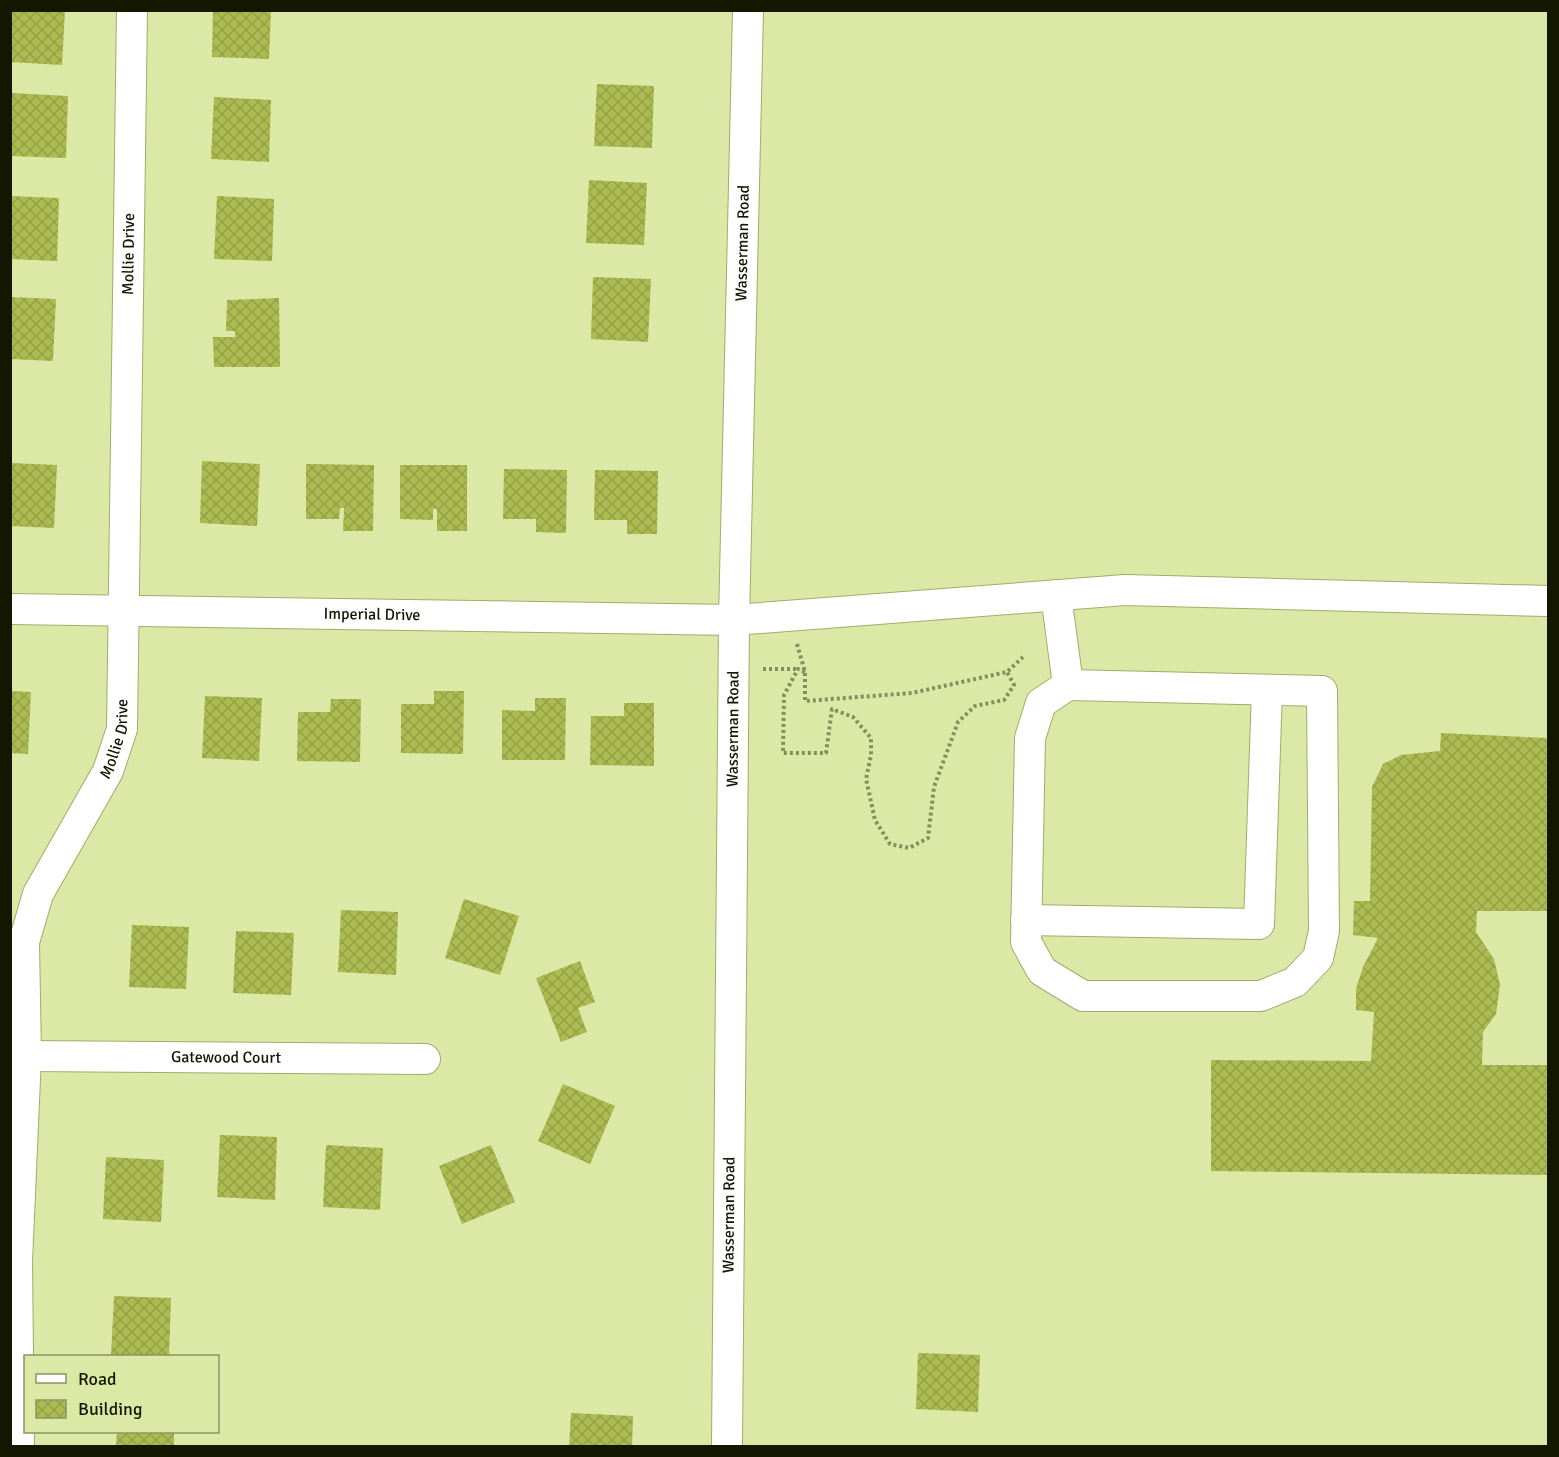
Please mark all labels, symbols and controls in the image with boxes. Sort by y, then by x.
street label: Wasserman Road [731,185,754,302]
street label: Mollie Drive [118,213,139,295]
street label: Imperial Drive [323,604,420,625]
street label: Wasserman Road [723,671,744,787]
street label: Mollie Drive [95,699,133,783]
street label: Gatewood Court [171,1047,281,1068]
street label: Wasserman Road [718,1157,739,1273]
legend [24,1355,219,1433]
text: Road [78,1368,117,1390]
text: Building [78,1398,142,1420]

